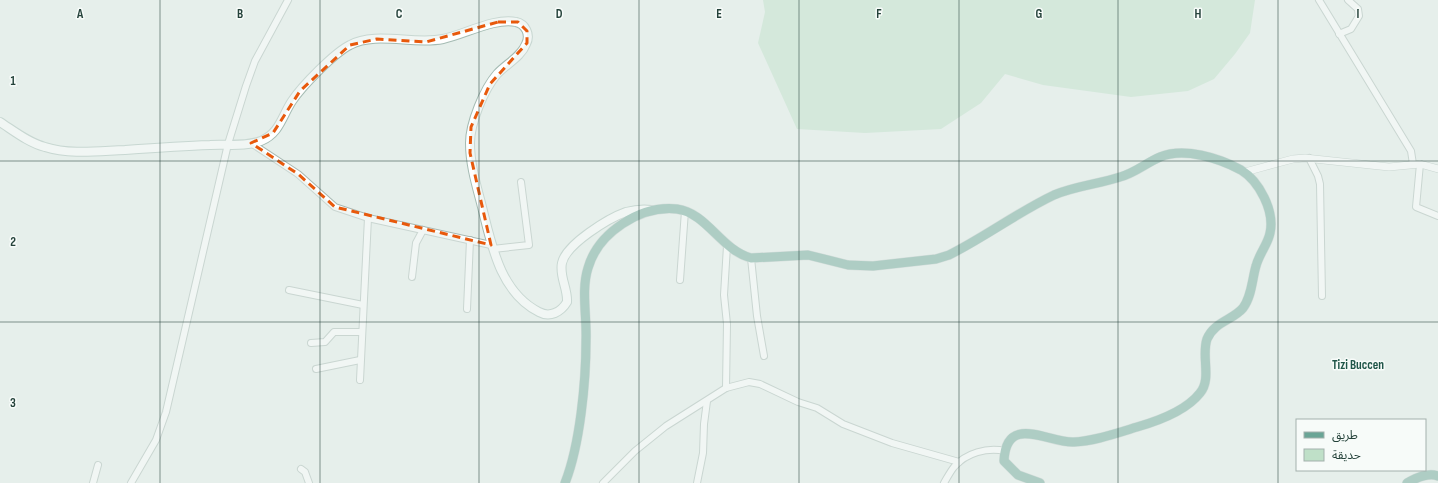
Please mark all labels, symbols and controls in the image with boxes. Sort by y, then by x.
text: A [76,6,84,22]
text: B [237,6,243,22]
text: C [396,6,403,22]
text: D [556,6,563,22]
text: E [716,6,722,22]
text: F [876,6,882,22]
text: G [1036,6,1043,22]
text: H [1195,6,1202,22]
text: I [1357,6,1360,22]
text: 1 [10,73,16,89]
text: 2 [10,234,16,250]
district label: Tizi Buccen [1332,357,1384,373]
text: 3 [10,395,16,411]
legend [1296,419,1426,471]
text: طريق [1332,428,1358,443]
text: حديقة [1332,448,1361,463]

